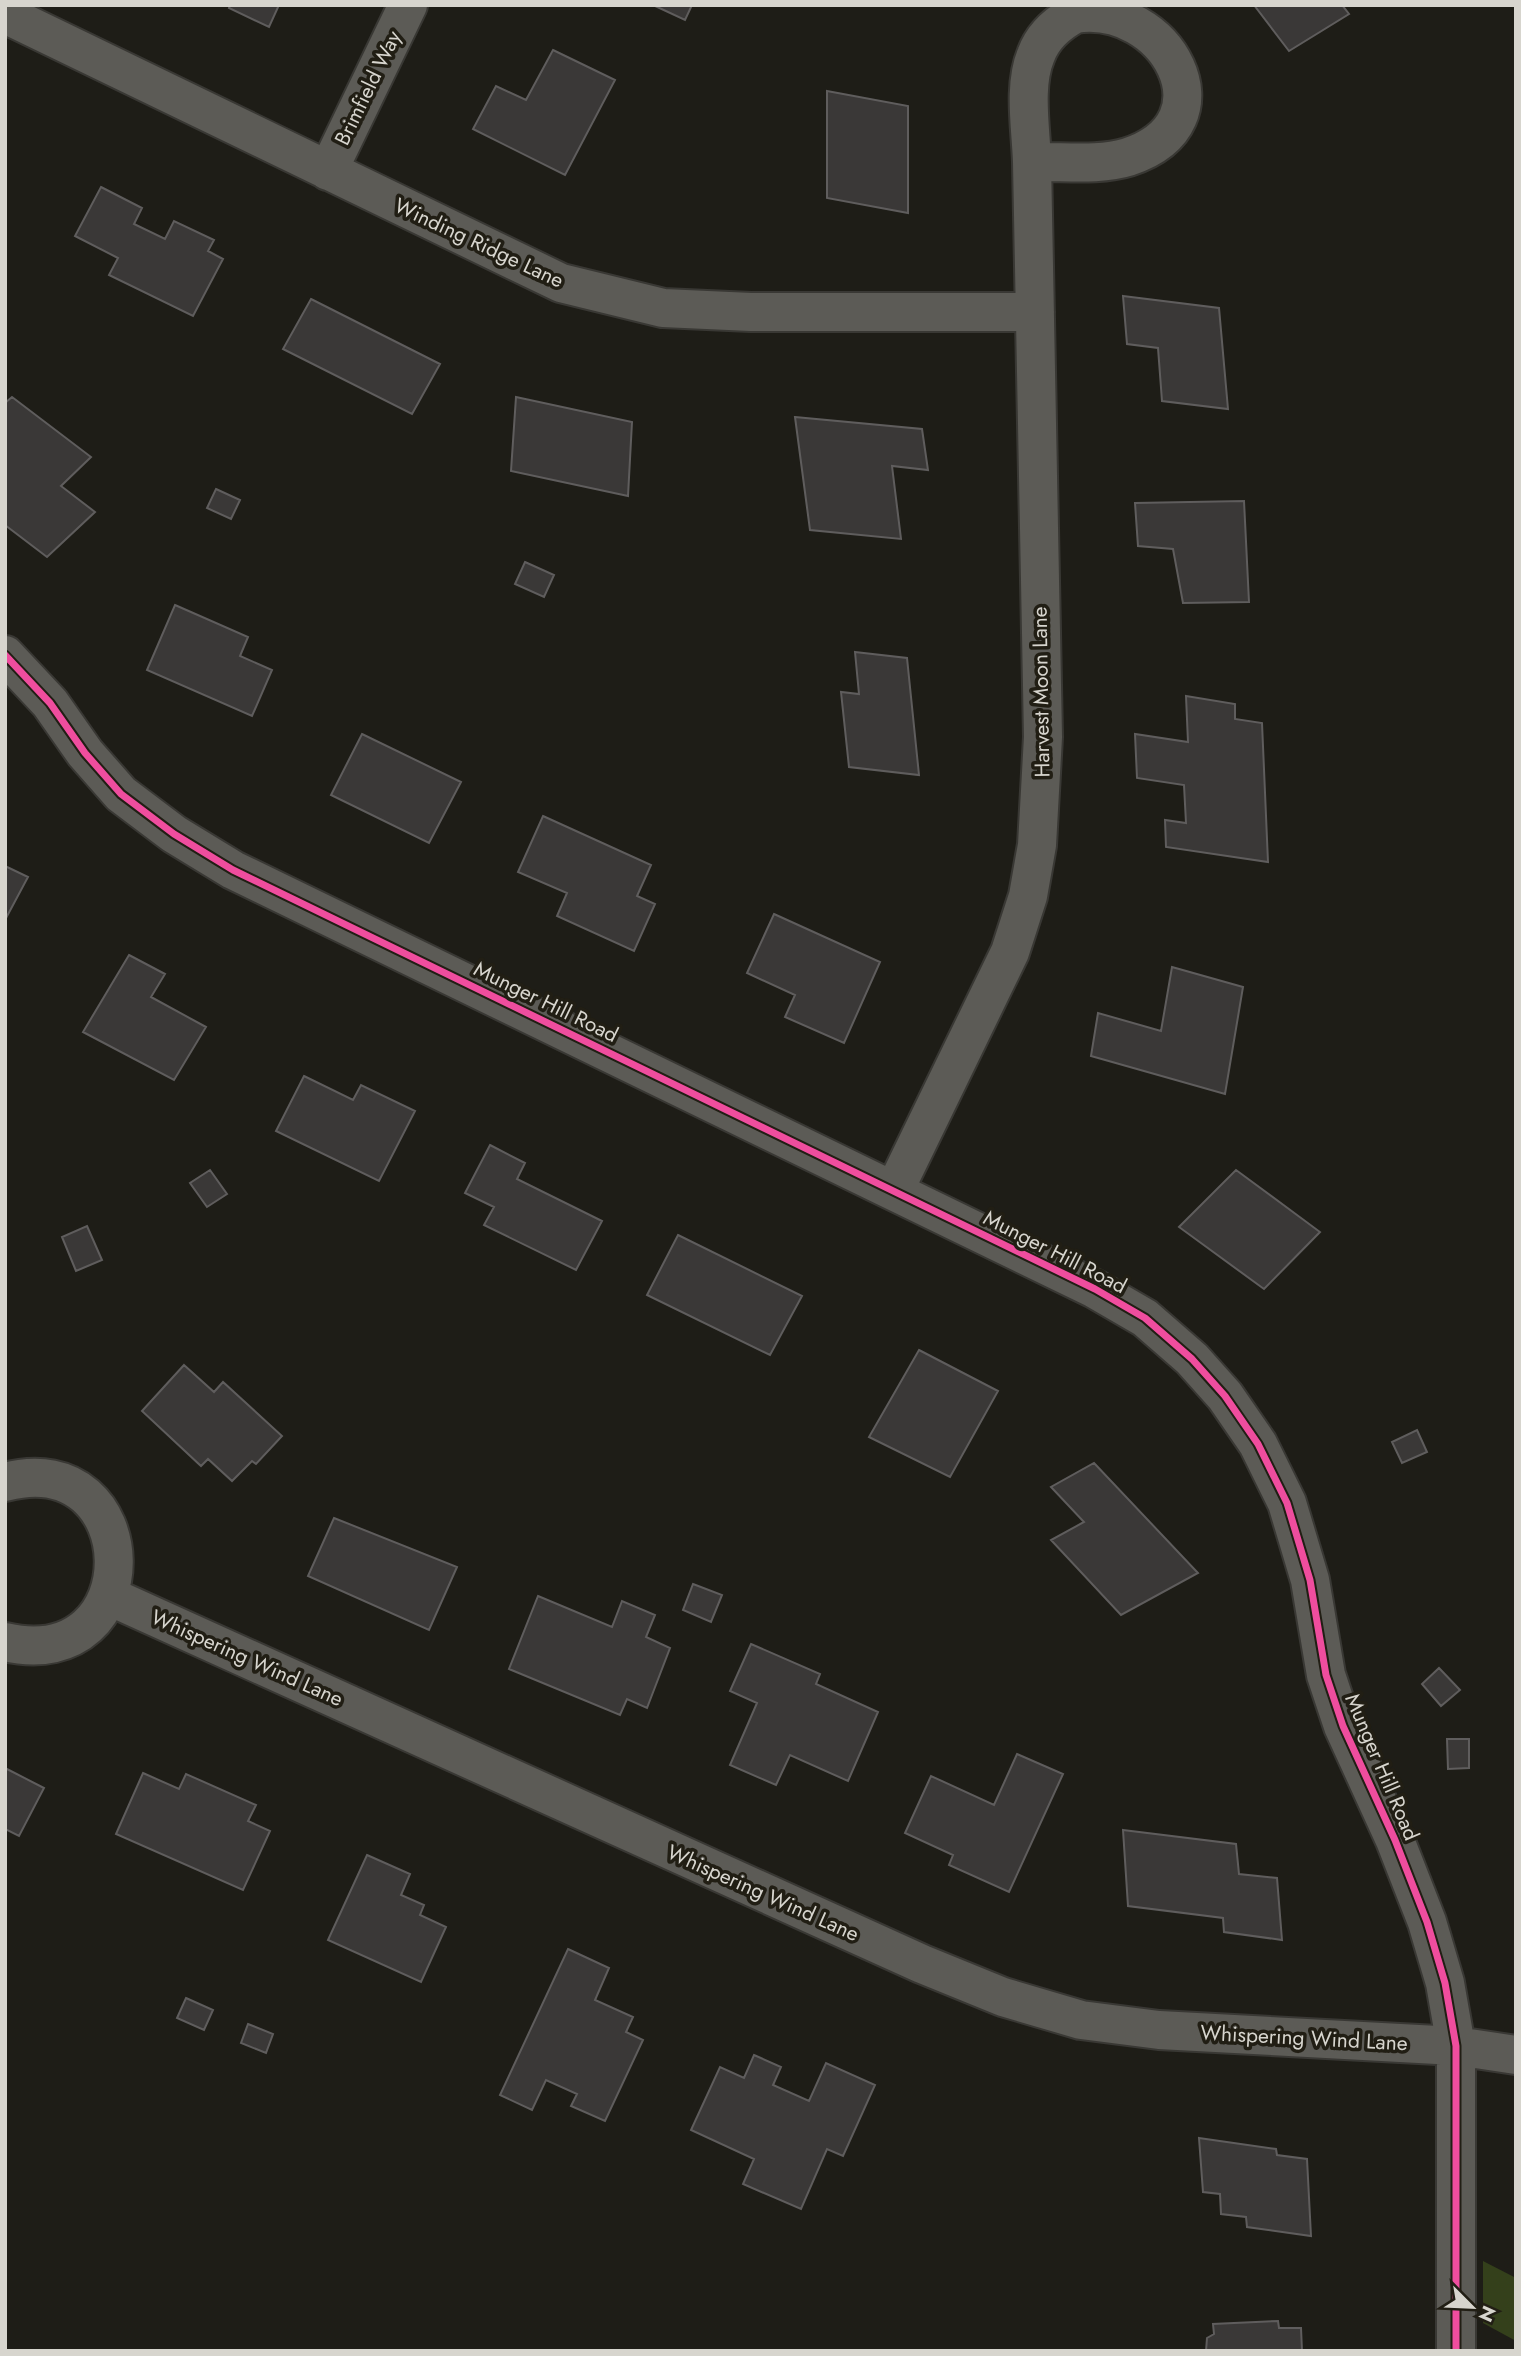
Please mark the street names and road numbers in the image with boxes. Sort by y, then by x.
street label: Brimfield Way [327,25,409,150]
street label: Winding Ridge Lane [389,191,569,295]
street label: Harvest Moon Lane [1025,606,1057,778]
street label: Munger Hill Road [469,954,623,1050]
street label: Munger Hill Road [978,1203,1132,1301]
street label: Whispering Wind Lane [146,1602,348,1714]
street label: Munger Hill Road [1338,1689,1426,1845]
street label: Whispering Wind Lane [662,1837,864,1949]
street label: Whispering Wind Lane [1200,2018,1409,2058]

